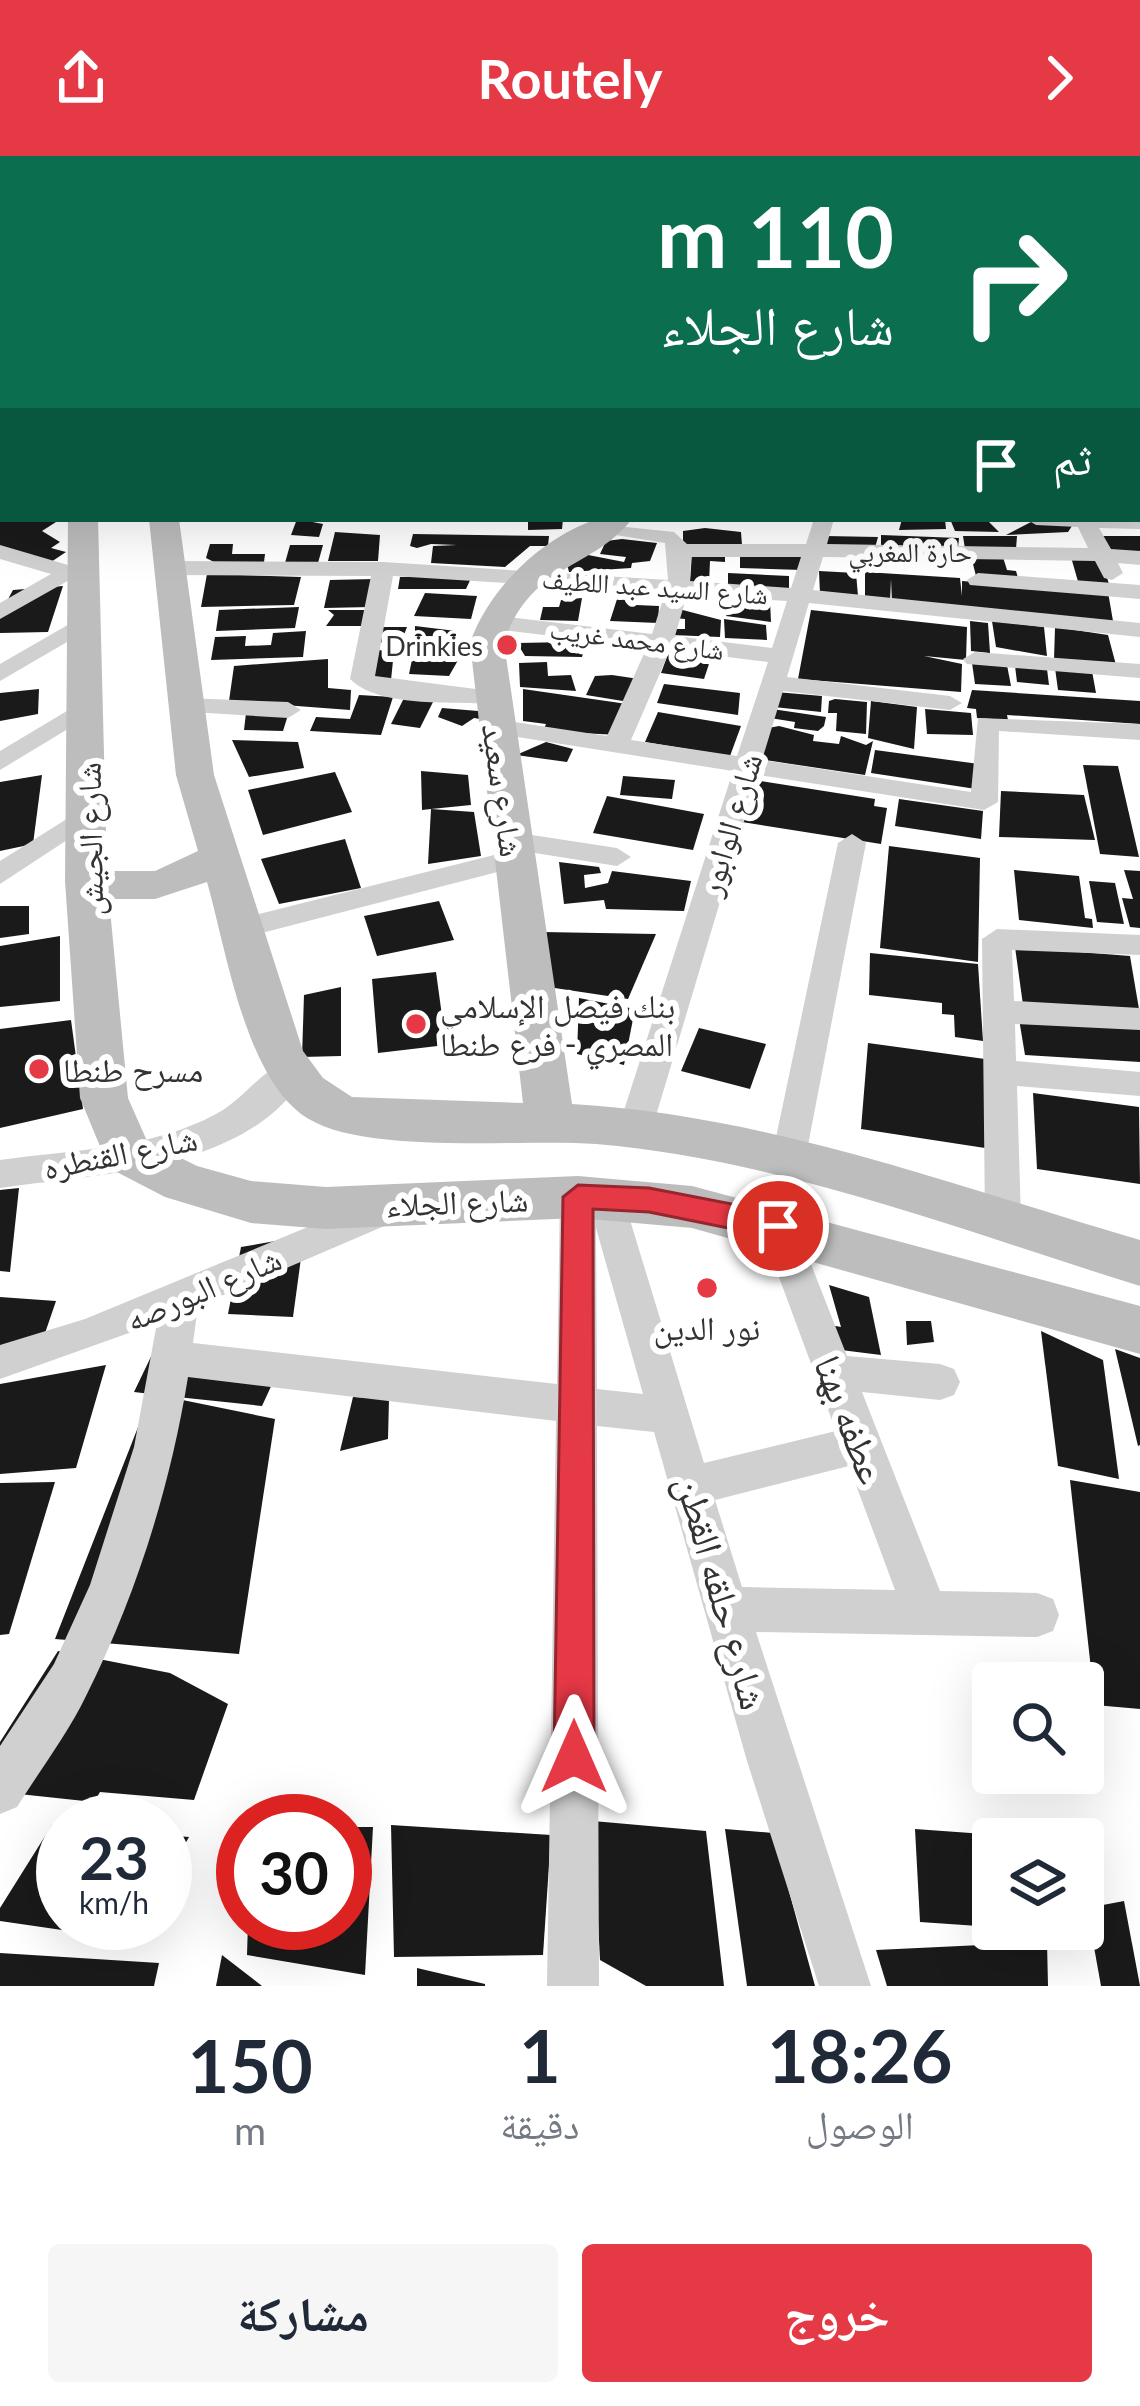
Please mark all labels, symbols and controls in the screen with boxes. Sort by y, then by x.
icon: share [48,45,114,111]
icon: forward [1026,45,1092,111]
text: Routely [478,46,663,111]
text: 110 m [657,185,894,286]
icon: right [936,204,1092,360]
text: شارع الجلاء [661,292,894,357]
text: ثم [1053,431,1092,485]
icon: arrive [963,432,1029,498]
street label: حارة المغربي [848,535,972,573]
street label: شارع السيد عبد اللطيف [541,562,769,612]
street label: شارع محمد غريب [548,612,726,668]
place label: Drinkies [385,629,483,662]
marker: Drinkies [494,632,520,658]
street label: شارع سعيد [473,721,533,859]
street label: شارع الوابور [688,748,771,901]
street label: شارع الجيش [68,762,112,916]
place label: بنك فيصل الإسلامي المصري - فرع طنطا [440,985,675,1070]
marker: بنك فيصل الإسلامي المصري - فرع طنطا [403,1011,429,1037]
place label: مسرح طنطا [63,1049,203,1091]
marker: مسرح طنطا [26,1056,52,1082]
street label: شارع القنطره [40,1117,201,1188]
pin [727,1175,829,1277]
street label: شارع الجلاء [385,1179,529,1225]
icon: arrive [745,1193,811,1259]
street label: شارع البورصه [119,1237,287,1340]
marker: نور الدين [694,1275,720,1301]
place label: نور الدين [654,1307,760,1349]
street label: عطفه بهنا [805,1348,896,1490]
street label: شارع حلقه القطن [665,1470,778,1715]
map controls [972,1662,1104,1950]
button: search [972,1662,1104,1794]
position arrow [511,1694,637,1820]
speed limit sign: 30 [216,1794,372,1950]
button: layers [972,1818,1104,1950]
text: 23 [79,1821,149,1893]
text: km/h [79,1884,149,1920]
text: 1 [519,2012,561,2098]
text: 18:26 [767,2012,953,2098]
text: 150 [187,2022,313,2108]
text: دقيقة [500,2101,580,2147]
text: الوصول [806,2101,914,2147]
text: m [234,2107,266,2153]
button: مشاركة [48,2244,558,2382]
button: خروج [582,2244,1092,2382]

